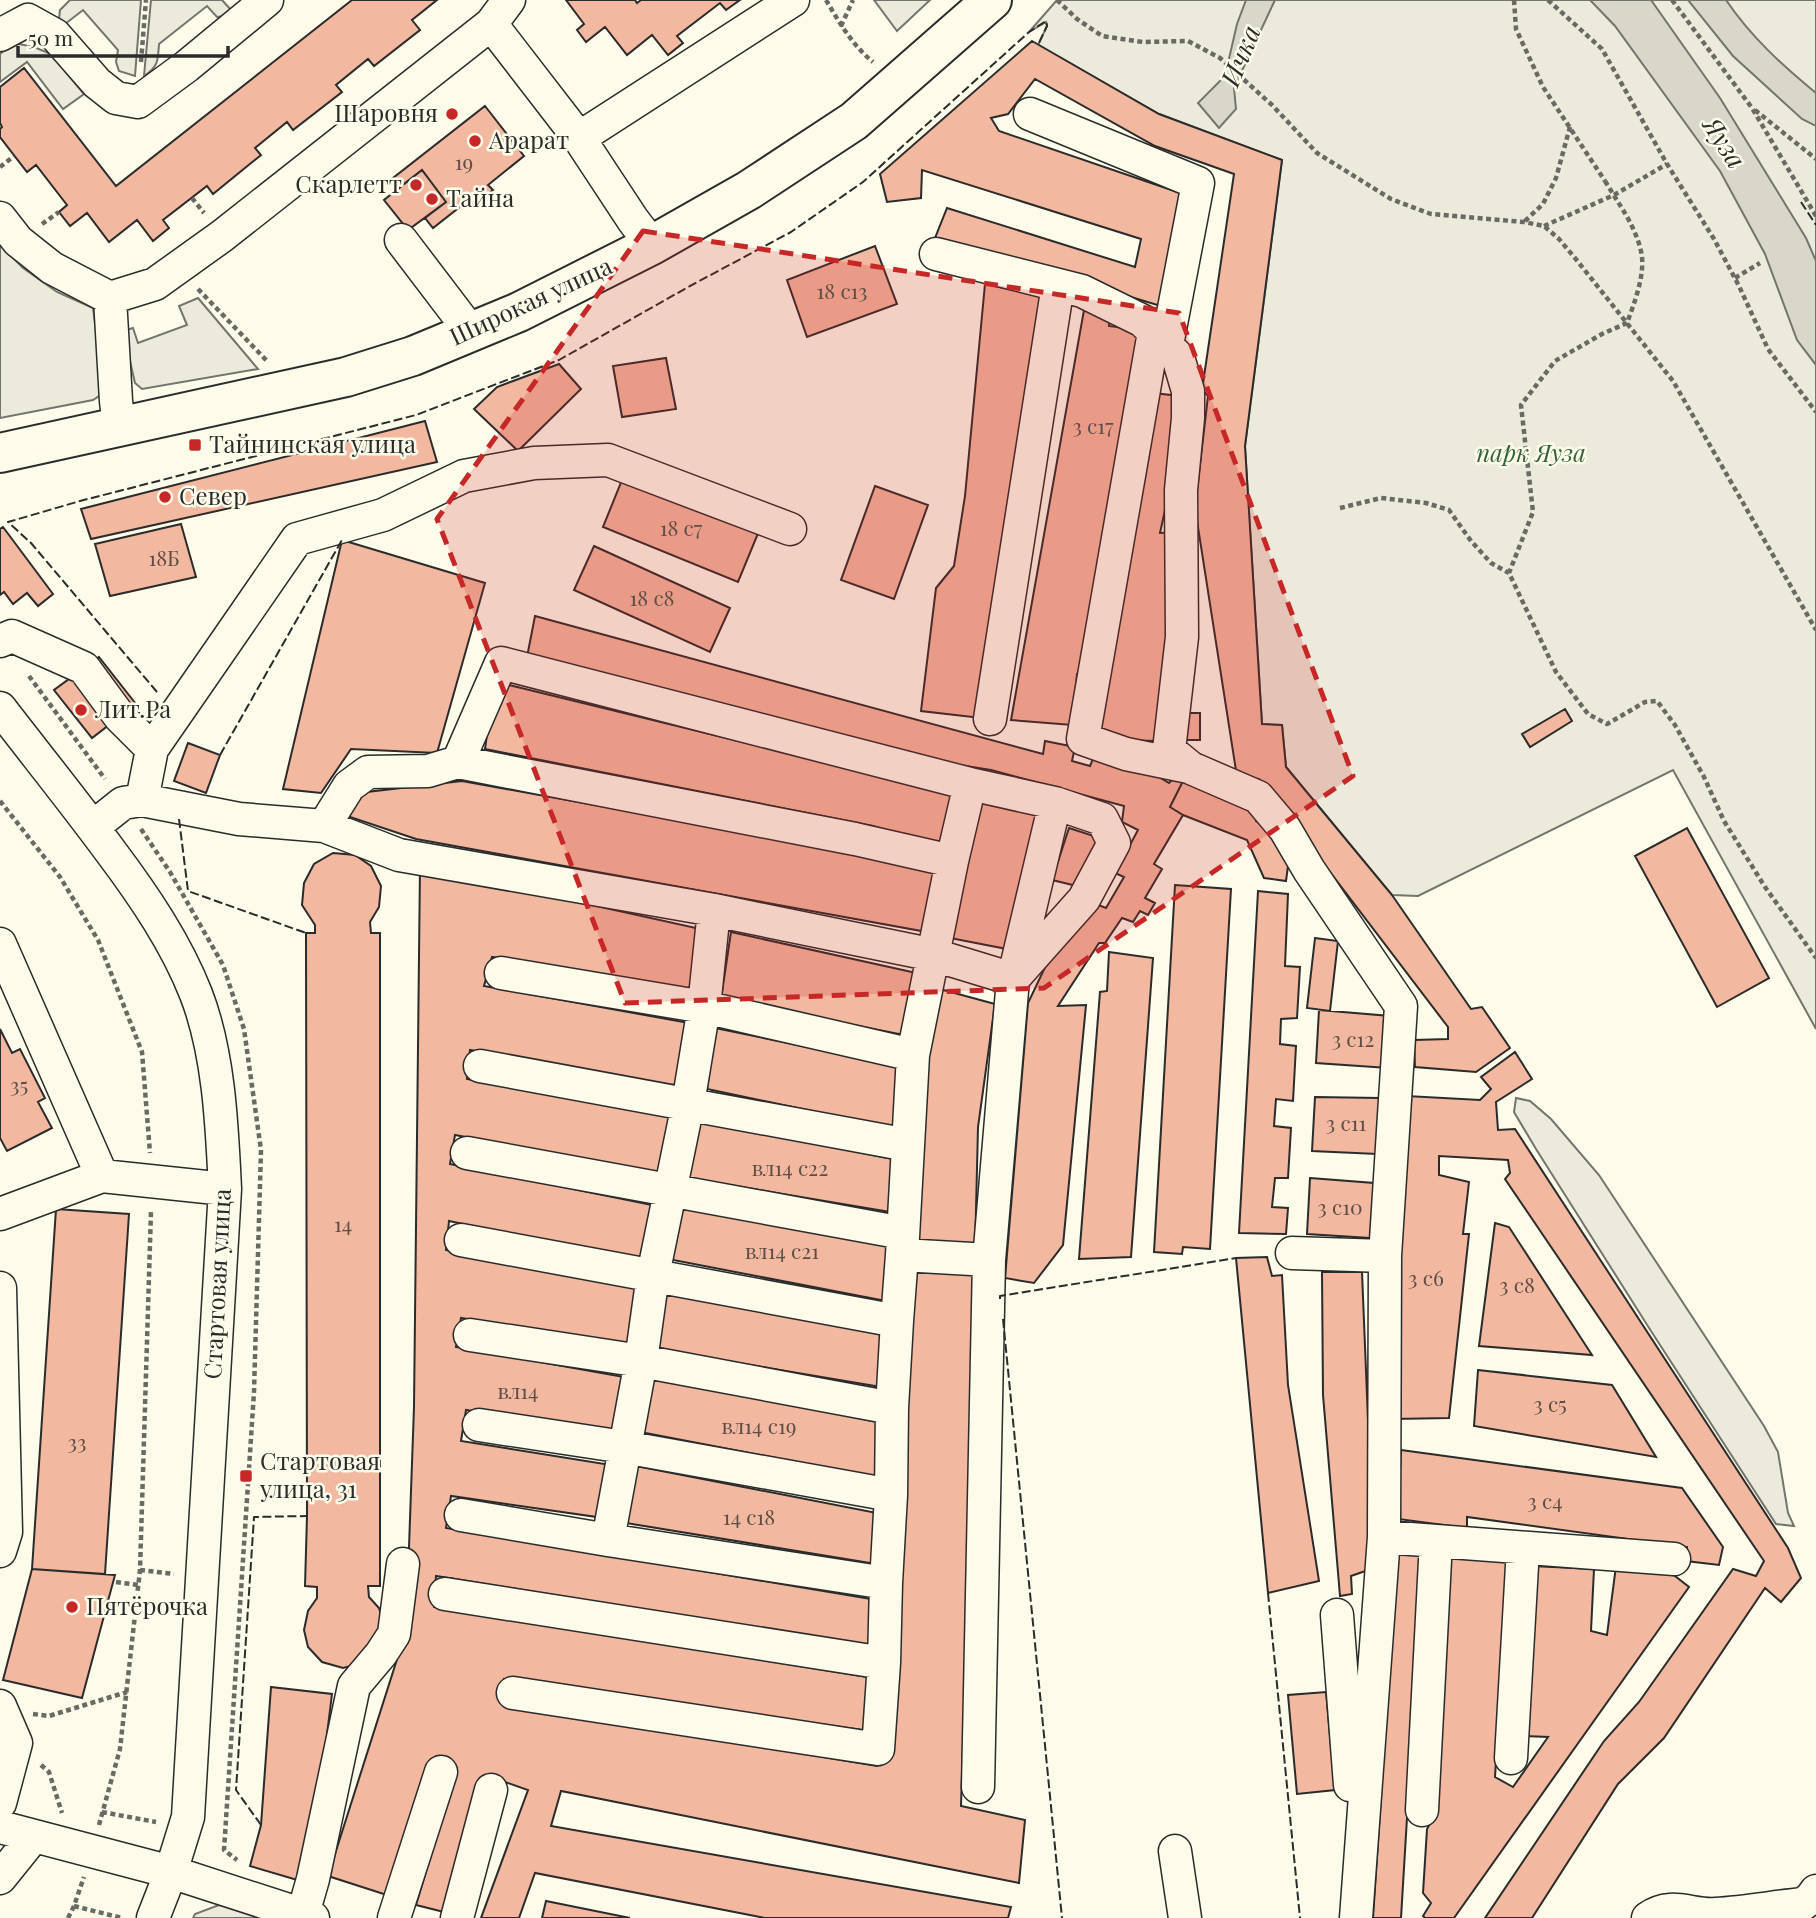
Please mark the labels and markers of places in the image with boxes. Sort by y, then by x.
place label: Шаровня [334,96,438,128]
marker: Шаровня [444,106,460,122]
place label: Арарат [488,123,569,155]
marker: Арарат [467,133,483,149]
place label: Скарлетт [295,167,402,199]
marker: Скарлетт [408,177,424,193]
place label: Тайна [446,181,514,213]
marker: Тайна [424,191,440,207]
place label: Тайнинская улица [209,427,416,459]
marker: Тайнинская улица [187,437,203,453]
place label: Север [179,479,247,511]
marker: Север [157,489,173,505]
place label: Лит.Ра [94,692,171,724]
marker: Лит.Ра [73,702,89,718]
place label: Стартовая улица, 31 [259,1444,380,1504]
marker: Стартовая улица, 31 [238,1468,254,1484]
place label: Пятёрочка [86,1589,208,1621]
marker: Пятёрочка [64,1599,80,1615]

